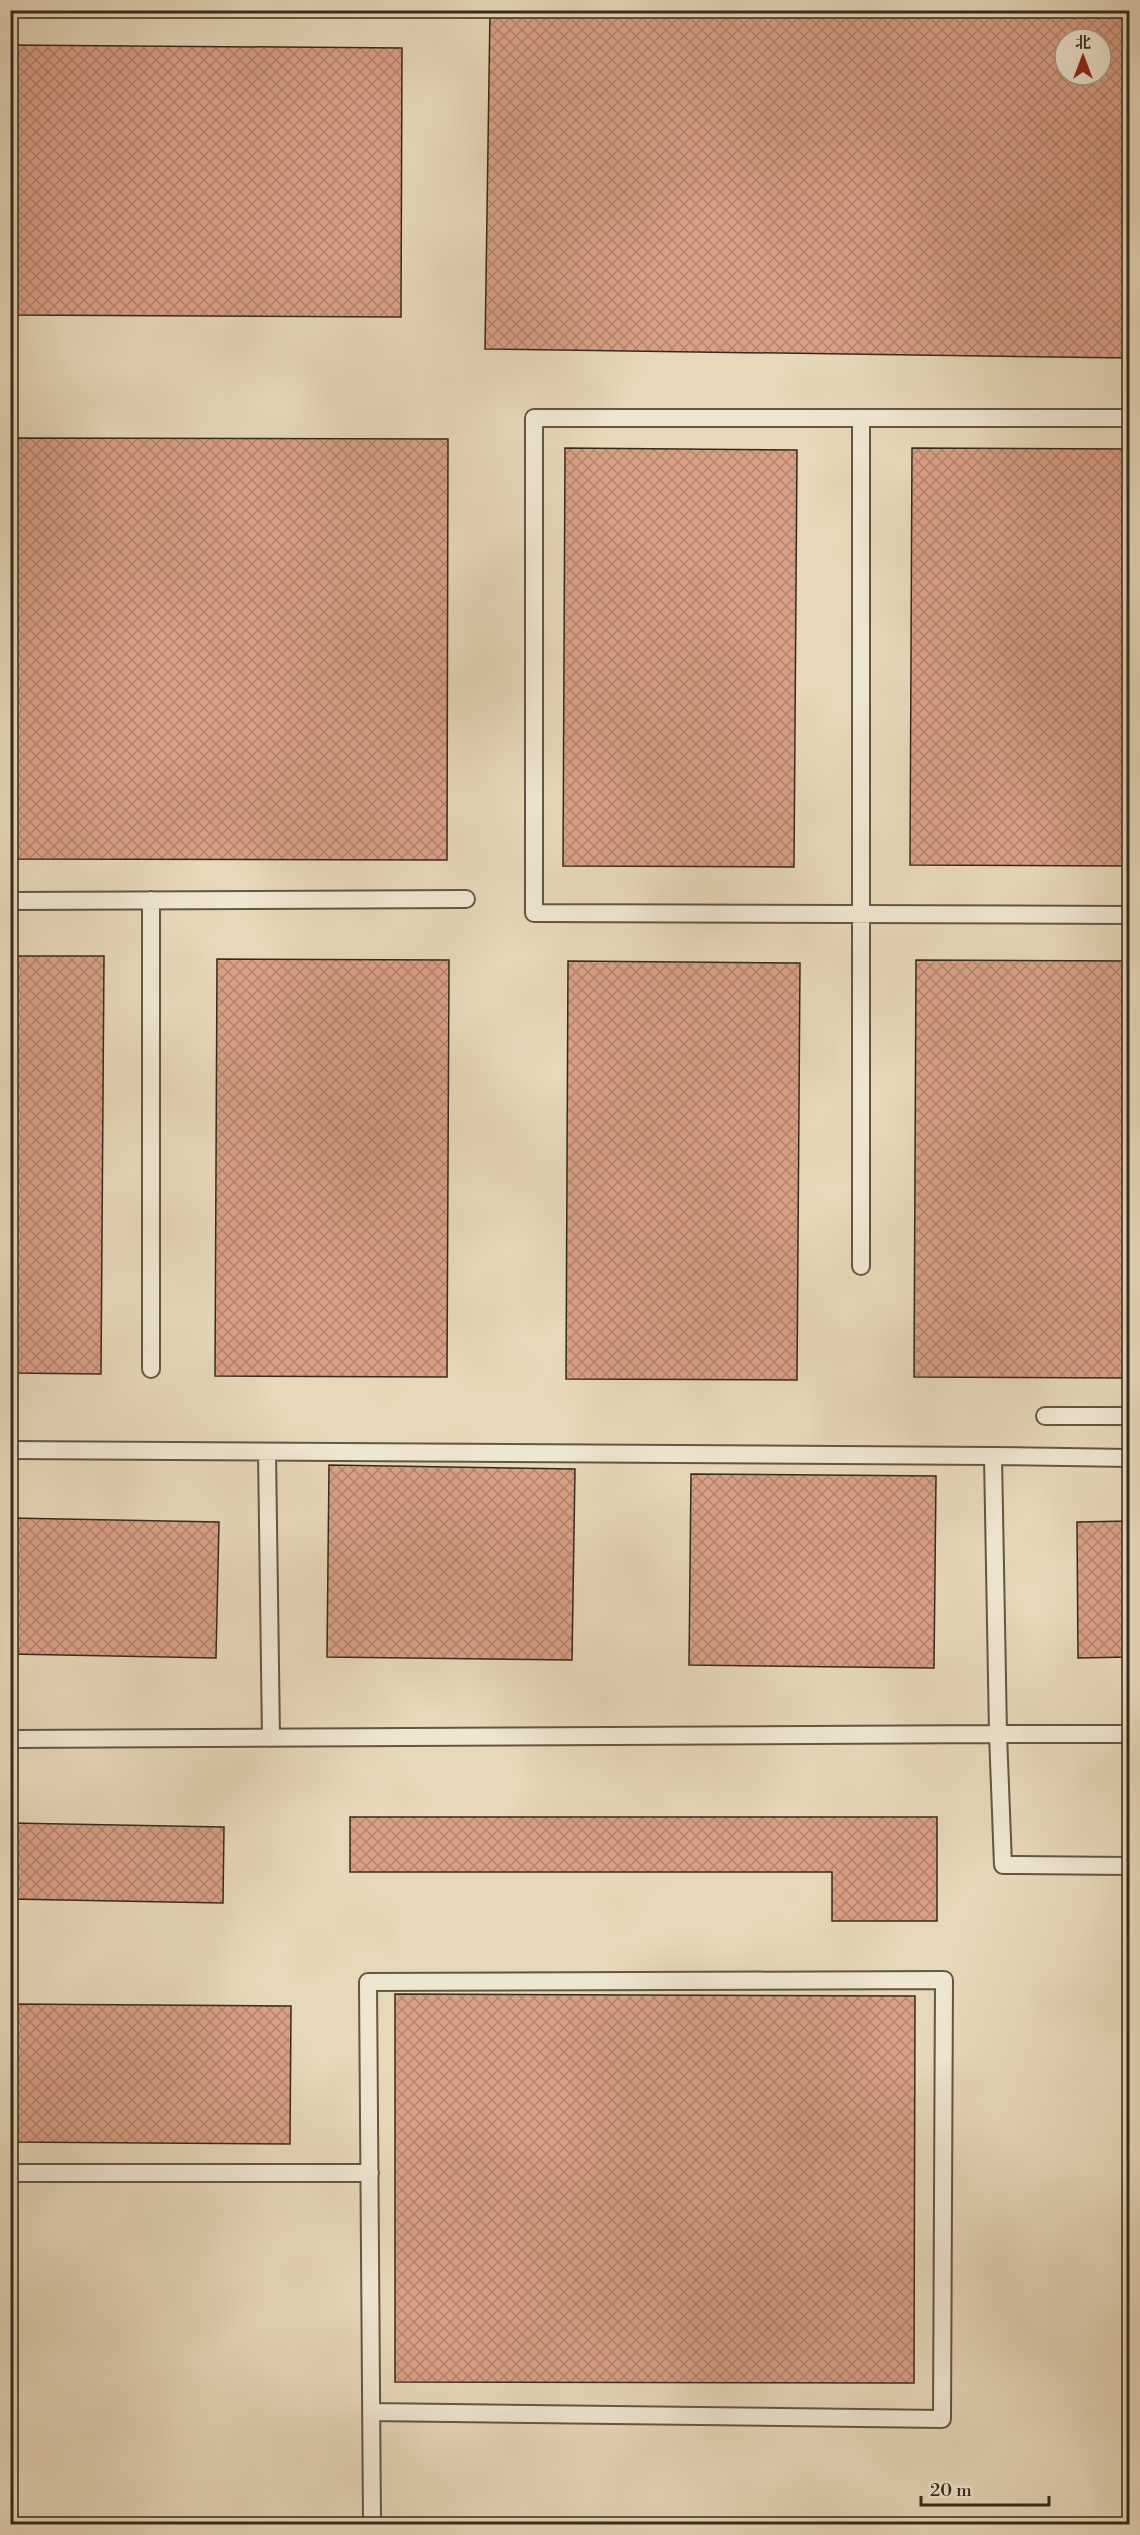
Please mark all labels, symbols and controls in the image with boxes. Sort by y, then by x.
north arrow [1053,27,1113,87]
text: 北 [1075,33,1091,53]
scale bar [921,2469,1048,2507]
text: 20 m [930,2479,972,2502]

